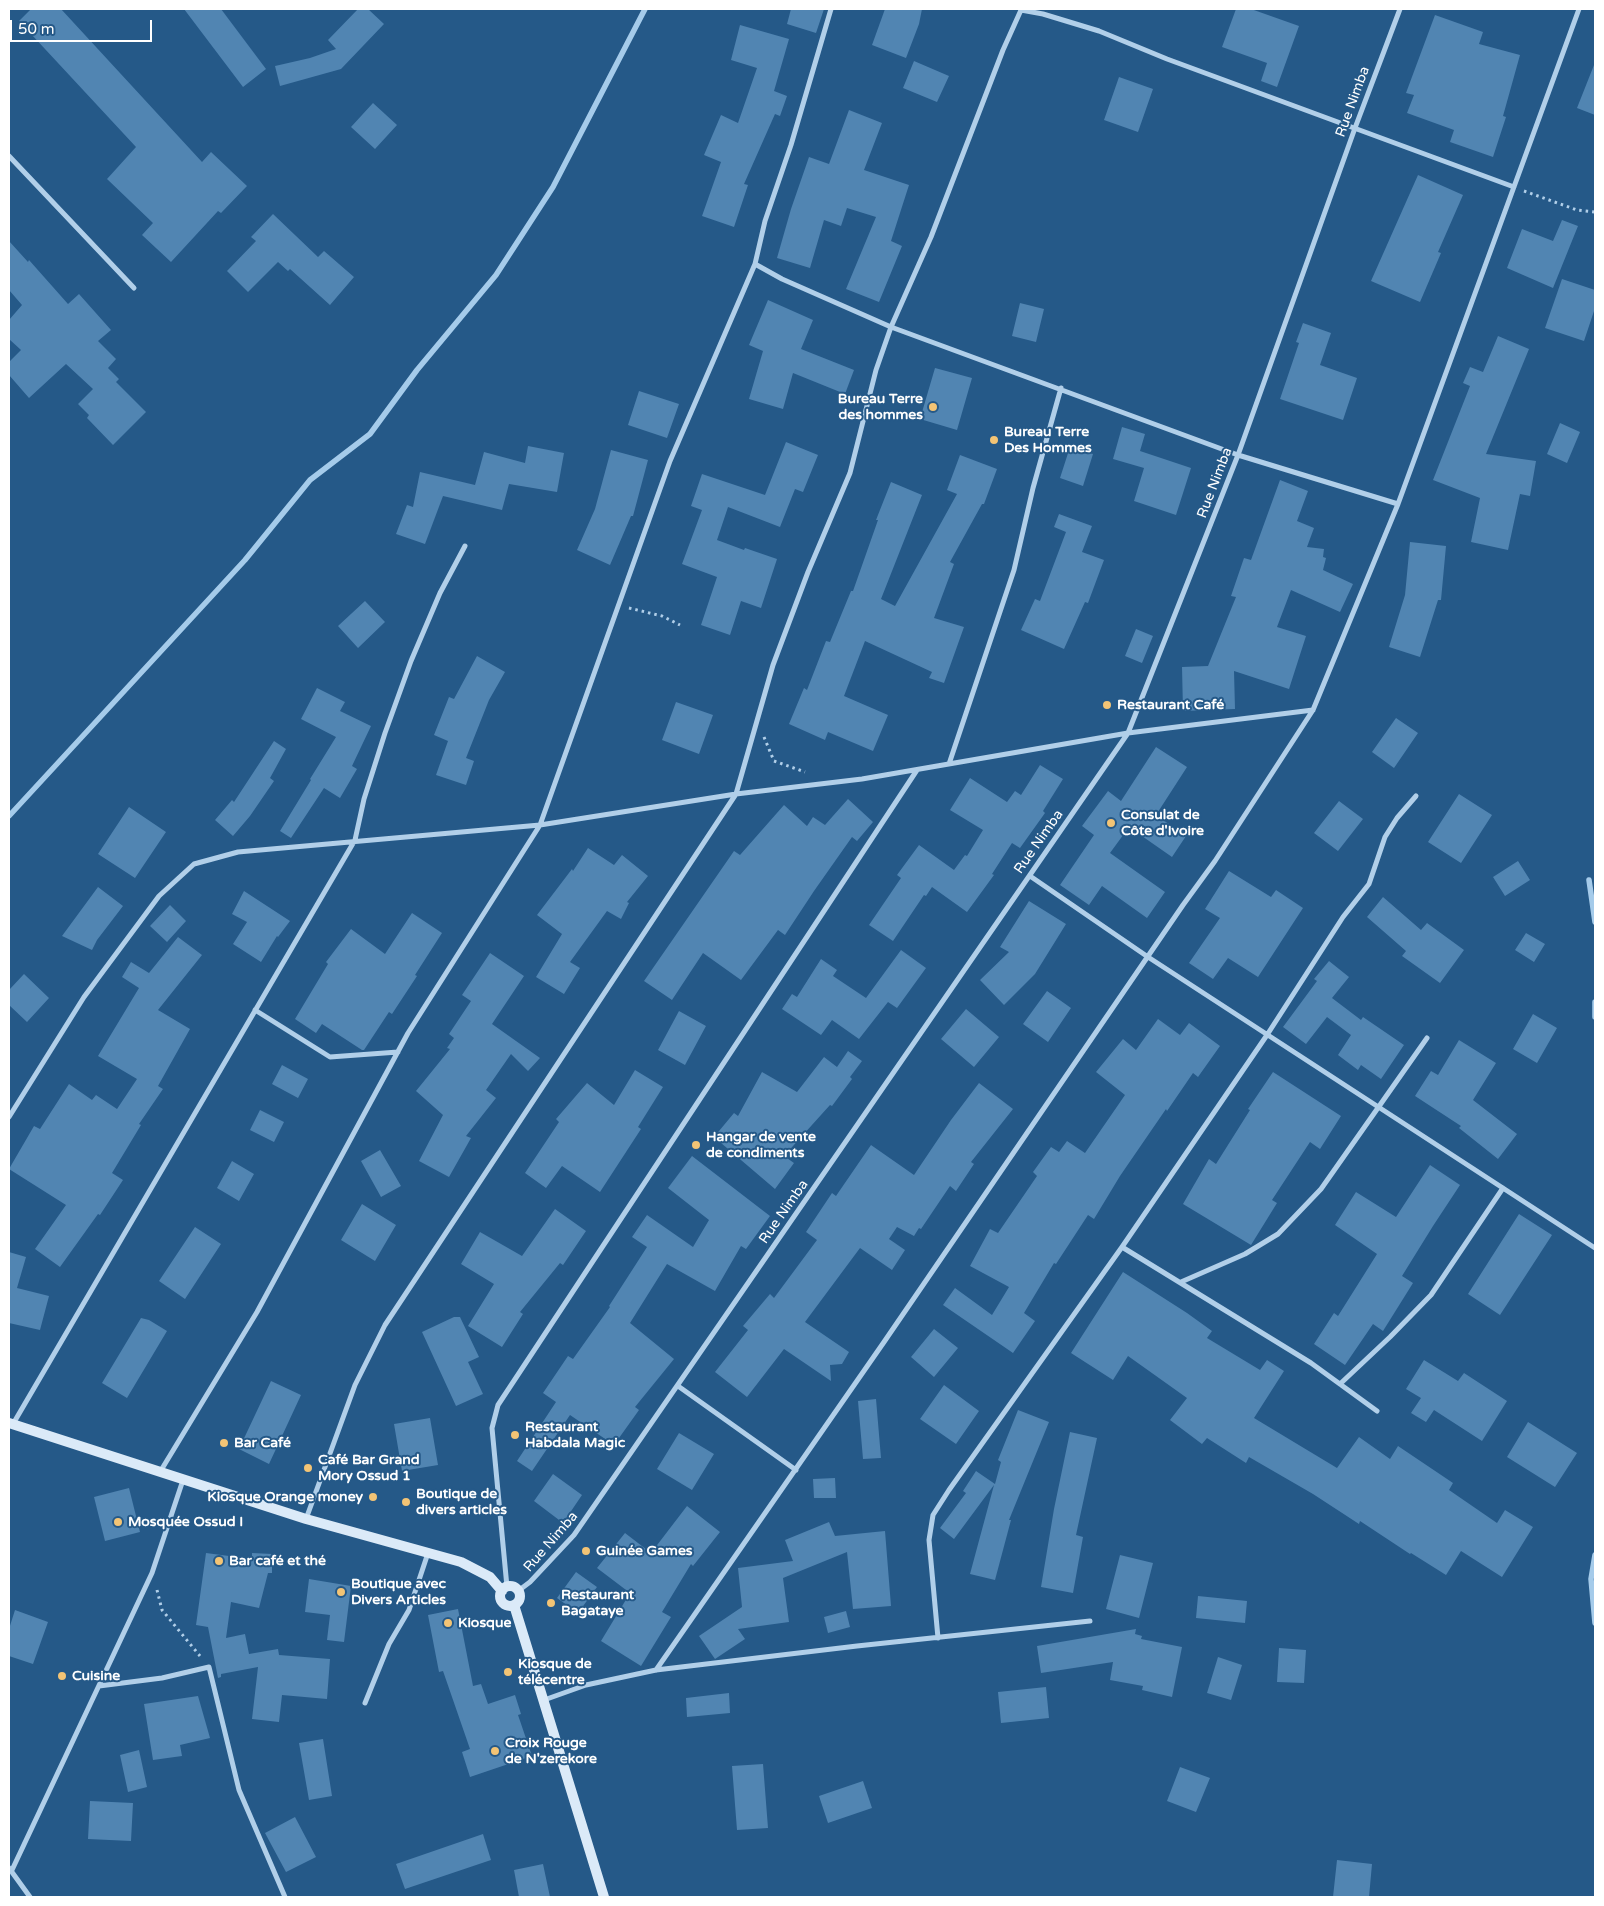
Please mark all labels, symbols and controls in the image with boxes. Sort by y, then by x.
scale bar [12,10,155,42]
text: 50 m [18,20,55,38]
street label: Rue Nimba [1332,64,1374,140]
place label: Bureau Terre des hommes [838,391,923,424]
marker: Bureau Terre des hommes [927,401,939,413]
place label: Bureau Terre Des Hommes [1004,424,1092,457]
marker: Bureau Terre Des Hommes [988,434,1000,446]
street label: Rue Nimba [1194,445,1236,521]
place label: Restaurant Café [1117,697,1224,713]
marker: Restaurant Café [1101,699,1113,711]
street label: Rue Nimba [1011,807,1067,877]
place label: Consulat de Côte d'Ivoire [1121,807,1204,840]
marker: Consulat de Côte d'Ivoire [1105,817,1117,829]
place label: Hangar de vente de condiments [706,1129,816,1162]
marker: Hangar de vente de condiments [690,1139,702,1151]
street label: Rue Nimba [756,1177,812,1247]
place label: Restaurant Habdala Magic [525,1419,625,1451]
marker: Restaurant Habdala Magic [509,1429,521,1441]
place label: Bar Café [234,1435,291,1451]
marker: Bar Café [218,1437,230,1449]
place label: Café Bar Grand Mory Ossud 1 [318,1452,420,1484]
marker: Café Bar Grand Mory Ossud 1 [302,1462,314,1474]
place label: Boutique de divers articles [416,1486,507,1518]
place label: Kiosque Orange money [207,1489,363,1505]
marker: Kiosque Orange money [367,1491,379,1503]
marker: Boutique de divers articles [400,1496,412,1508]
street label: Rue Nimba [520,1508,582,1576]
place label: Mosquée Ossud I [128,1514,243,1530]
marker: Mosquée Ossud I [112,1516,124,1528]
place label: Guinée Games [596,1543,693,1559]
marker: Guinée Games [580,1545,592,1557]
place label: Bar café et thé [229,1553,326,1569]
marker: Bar café et thé [213,1555,225,1567]
place label: Boutique avec Divers Articles [351,1576,446,1608]
marker: Boutique avec Divers Articles [335,1586,347,1598]
place label: Restaurant Bagataye [561,1587,634,1620]
marker: Restaurant Bagataye [545,1597,557,1609]
place label: Kiosque [458,1615,511,1631]
marker: Kiosque [442,1617,454,1629]
place label: Kiosque de télécentre [518,1656,592,1688]
marker: Kiosque de télécentre [502,1666,514,1678]
place label: Cuisine [72,1668,120,1684]
marker: Cuisine [56,1670,68,1682]
place label: Croix Rouge de N'zerekore [505,1735,597,1768]
marker: Croix Rouge de N'zerekore [489,1745,501,1757]

